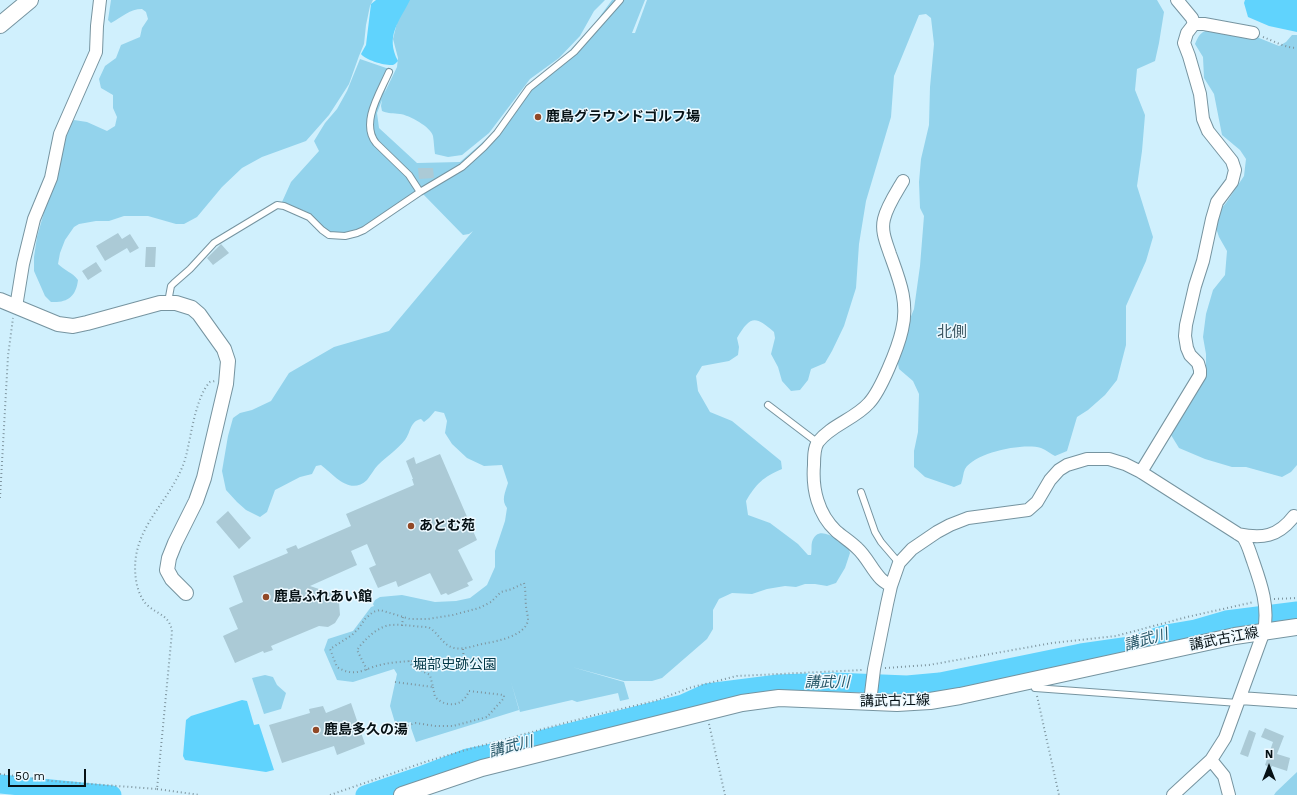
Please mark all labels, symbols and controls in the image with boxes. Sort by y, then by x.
place label: 鹿島グラウンドゴルフ場 [546,109,700,125]
marker: 鹿島グラウンドゴルフ場 [533,112,543,122]
district label: 北側 [937,324,967,342]
place label: あとむ苑 [419,518,475,534]
marker: あとむ苑 [406,521,416,531]
place label: 鹿島ふれあい館 [274,589,372,605]
marker: 鹿島ふれあい館 [261,592,271,602]
street label: 講武古江線 [1188,624,1260,654]
water label: 講武川 [1122,625,1170,655]
park label: 堀部史跡公園 [413,657,497,673]
water label: 講武川 [805,674,849,692]
street label: 講武古江線 [860,692,930,710]
place label: 鹿島多久の湯 [324,722,408,738]
marker: 鹿島多久の湯 [311,725,321,735]
water label: 講武川 [487,733,535,761]
north arrow [1249,747,1289,787]
text: N [1265,748,1273,761]
scale bar [10,761,88,787]
text: 50 m [15,769,45,783]

